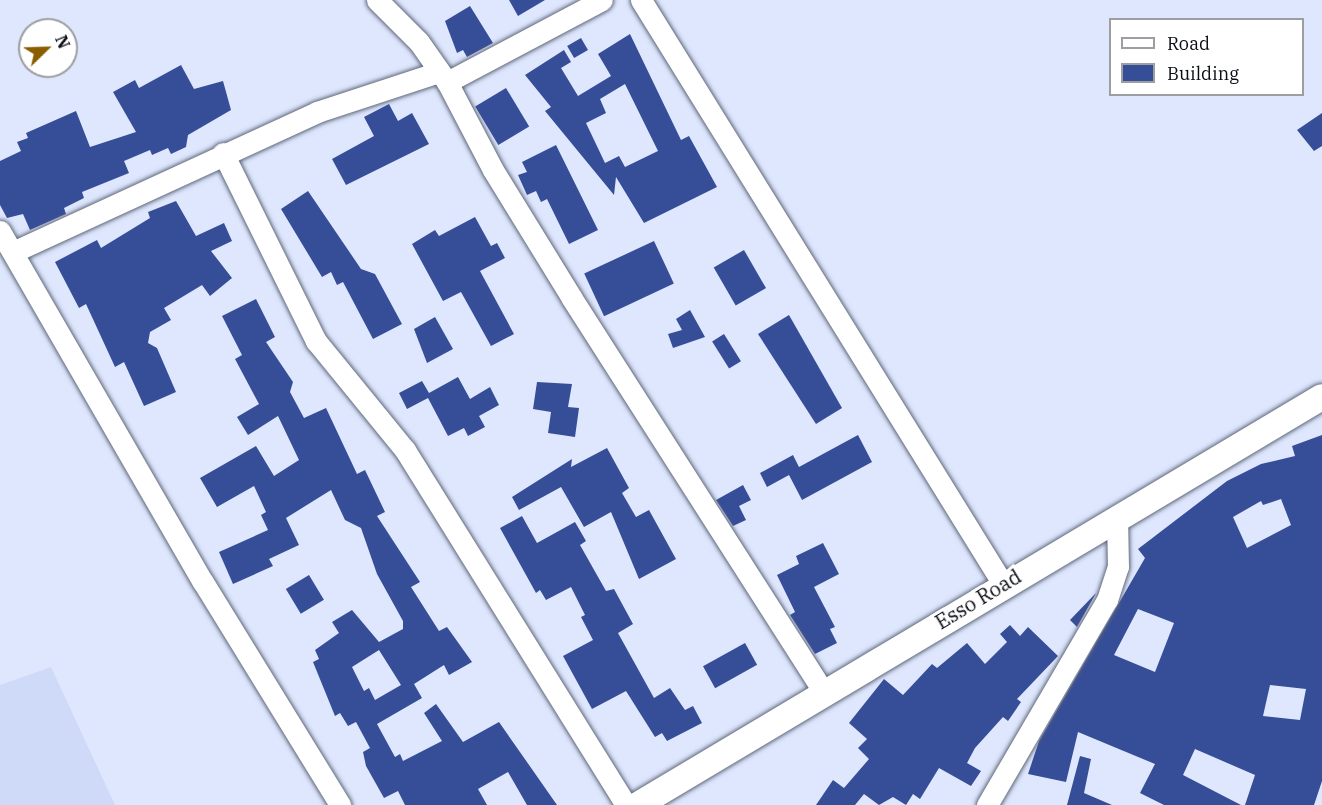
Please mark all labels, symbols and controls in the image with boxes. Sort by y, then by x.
north arrow [18,18,78,78]
legend [1109,18,1304,96]
text: N [51,32,74,51]
text: Road [1167,32,1210,55]
text: Building [1167,62,1239,85]
street label: Esso Road [931,564,1025,634]

